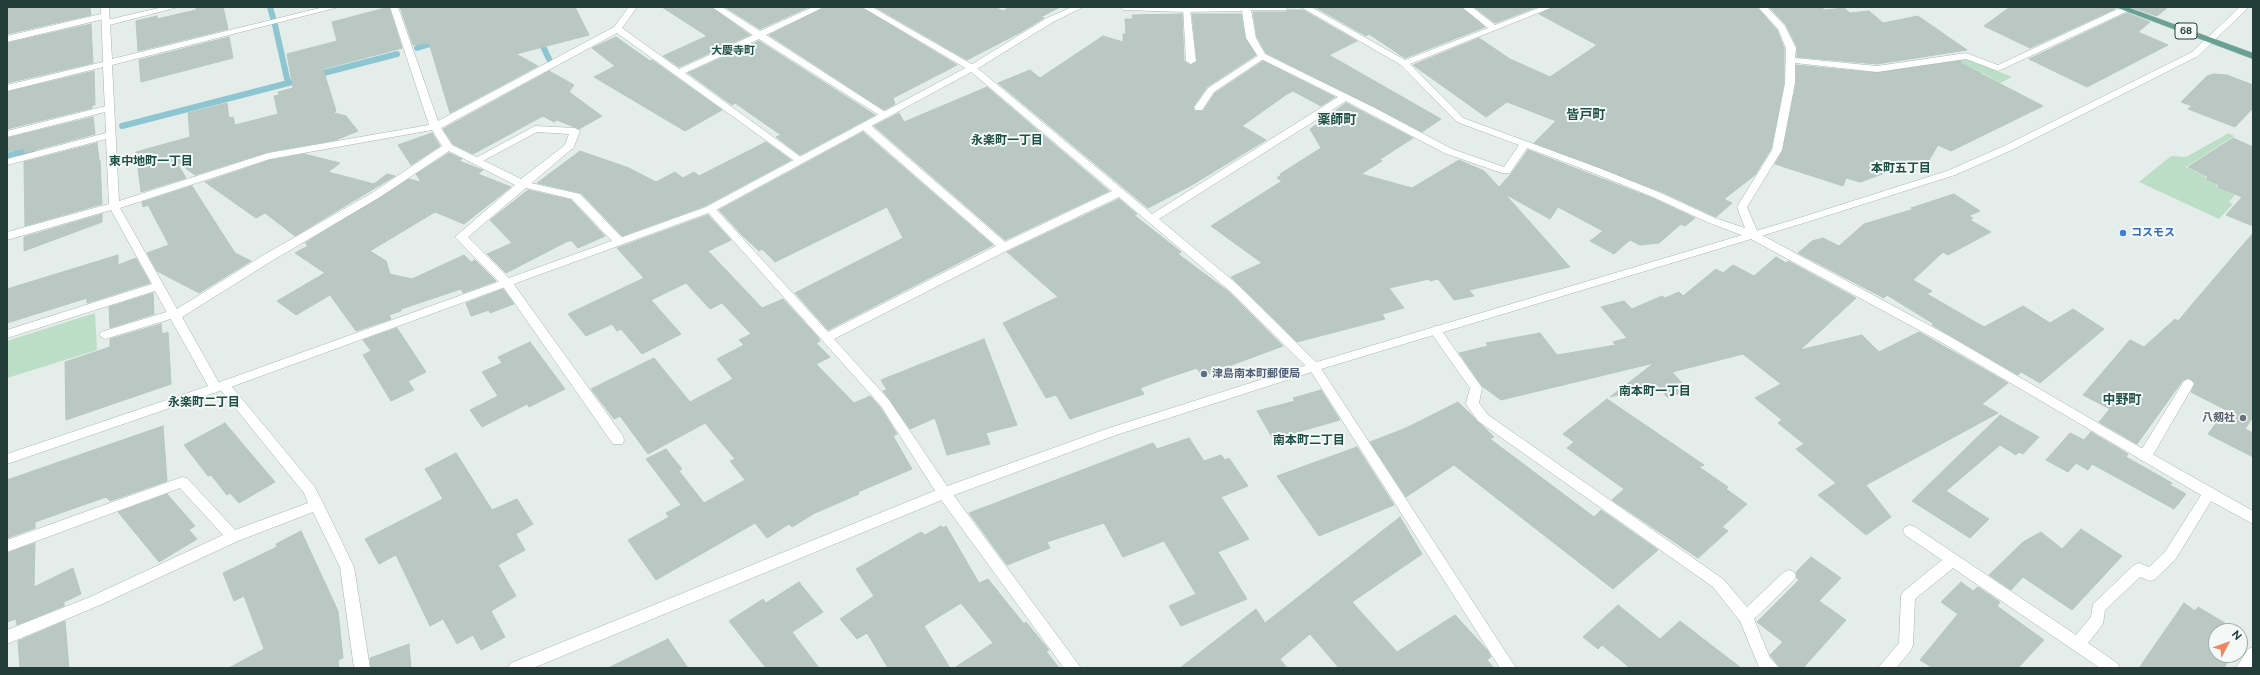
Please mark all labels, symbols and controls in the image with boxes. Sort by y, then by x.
road number: 68 [2175,23,2197,39]
district label: 大慶寺町 [711,44,755,58]
district label: 皆戸町 [1567,107,1605,123]
district label: 薬師町 [1318,112,1356,128]
district label: 永楽町一丁目 [971,133,1043,147]
district label: 東中地町一丁目 [109,154,193,168]
district label: 本町五丁目 [1871,161,1931,175]
place label: コスモス [2131,226,2175,240]
marker: コスモス [2118,228,2128,238]
place label: 津島南本町郵便局 [1212,367,1300,381]
marker: 津島南本町郵便局 [1199,369,1209,379]
district label: 南本町一丁目 [1619,384,1691,398]
district label: 中野町 [2103,392,2141,408]
district label: 永楽町二丁目 [168,395,240,409]
place label: 八剱社 [2202,411,2235,425]
marker: 八剱社 [2238,413,2248,423]
district label: 南本町二丁目 [1273,433,1345,447]
north arrow [2208,623,2248,663]
text: N [2229,628,2244,643]

